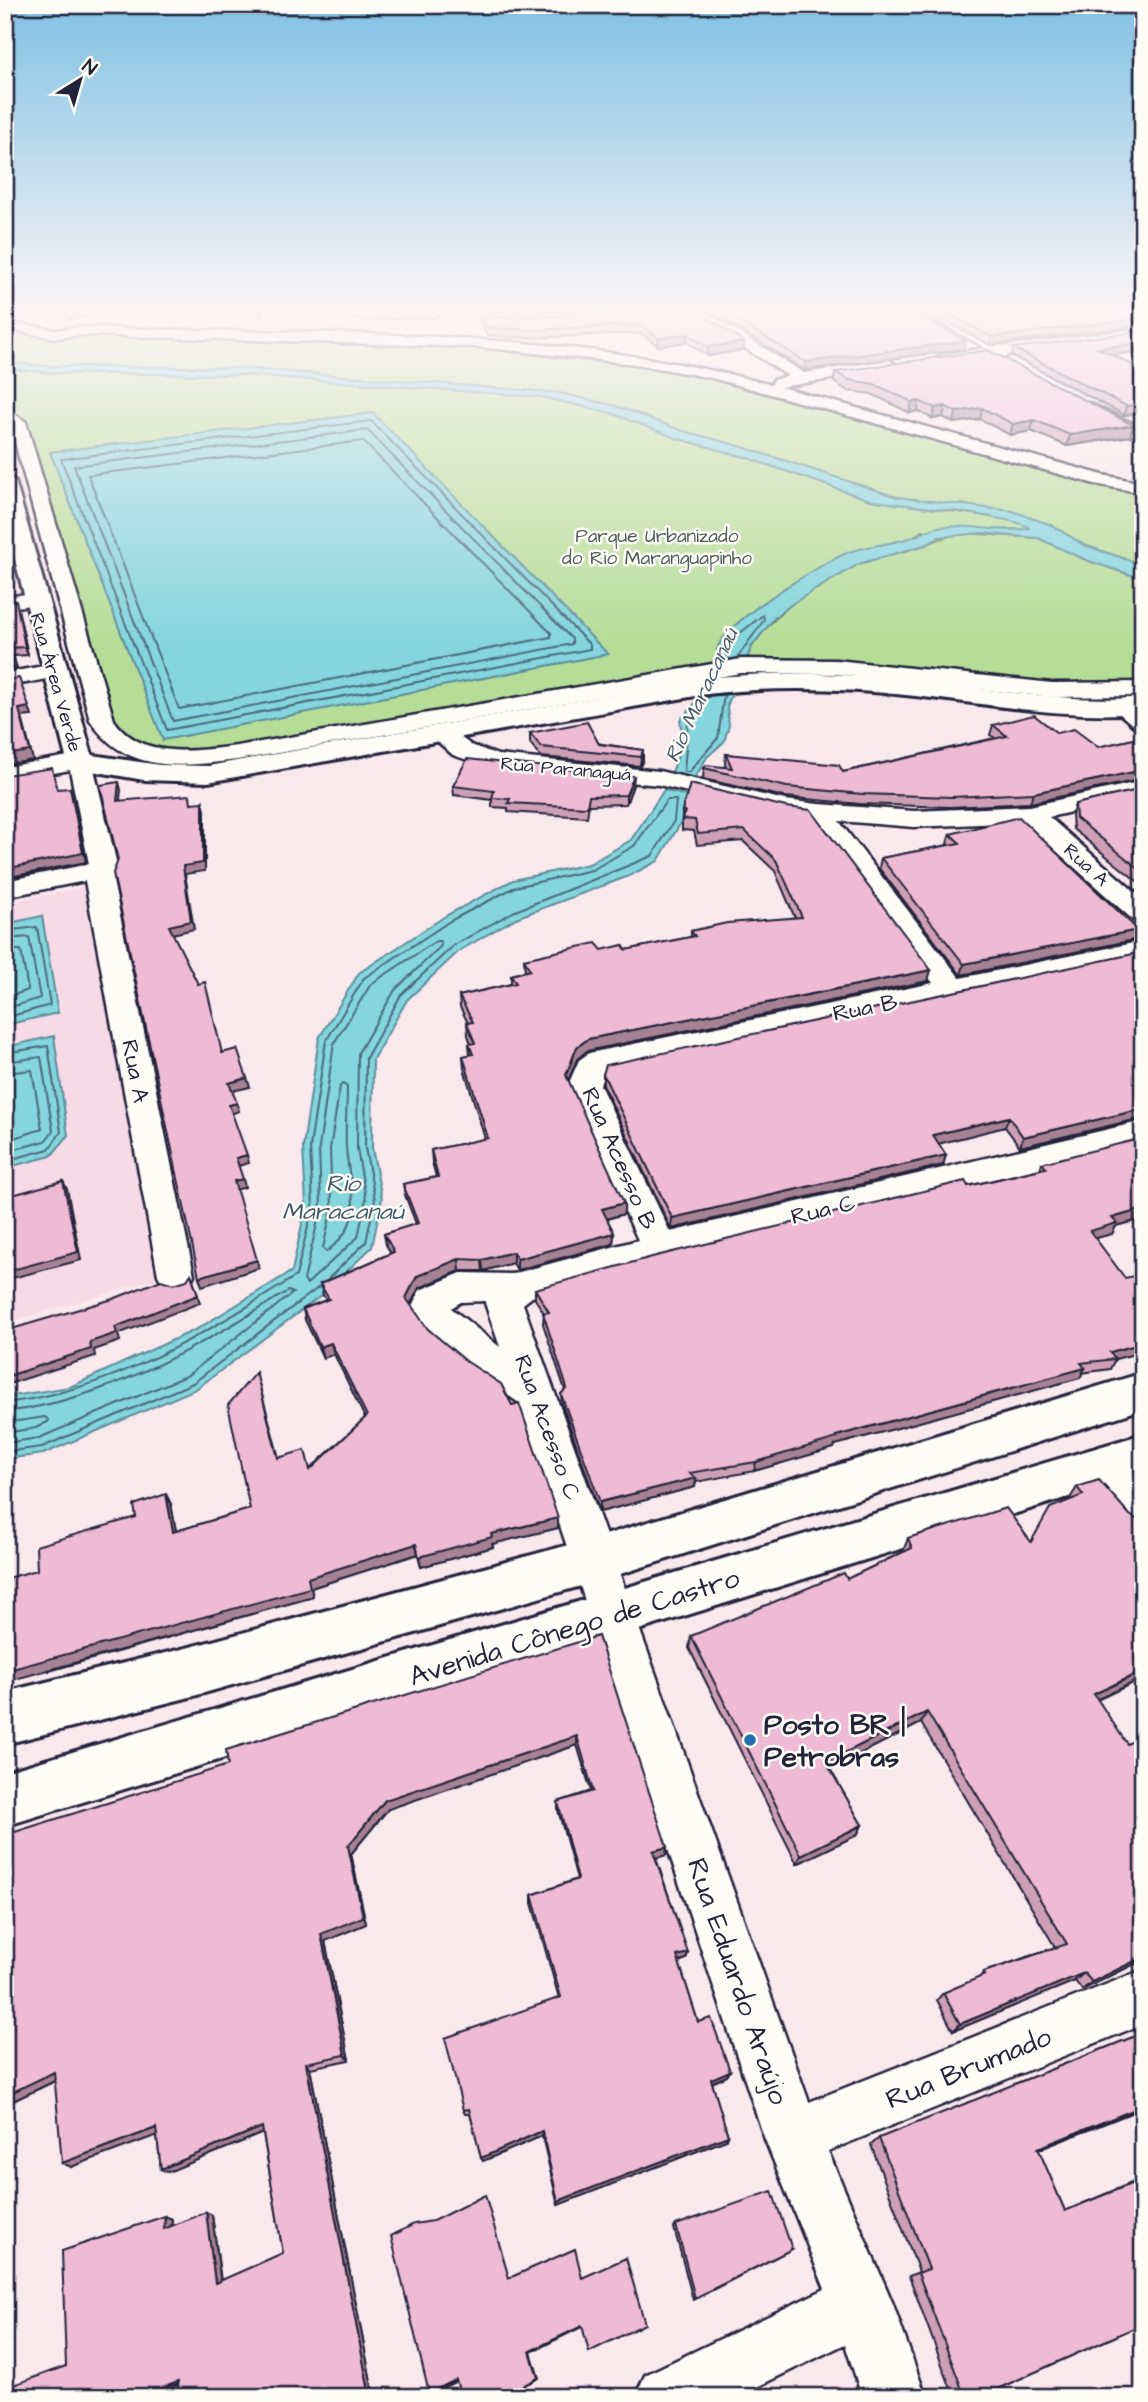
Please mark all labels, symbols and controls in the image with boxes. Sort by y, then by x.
north arrow [46,46,116,116]
text: N [76,53,102,82]
park label: Parque Urbanizado do Rio Maranguapinho [562,523,752,573]
street label: Rua Área Verde [23,610,88,755]
water label: Rio Maracanaú [658,622,746,767]
street label: Rua Paranaguá [500,750,632,790]
street label: Rua A [1057,837,1115,893]
street label: Rua B [830,986,900,1030]
street label: Rua A [113,1037,157,1106]
street label: Rua Acesso B [573,1082,665,1234]
water label: Rio Maracanaú [282,1167,405,1229]
street label: Rua C [788,1187,859,1233]
street label: Rua Acesso C [506,1350,588,1504]
street label: Avenida Cônego de Castro [405,1559,745,1697]
place label: Posto BR | Petrobras [764,1706,905,1777]
marker: Posto BR | Petrobras [742,1732,758,1748]
street label: Rua Eduardo Araújo [677,1853,798,2110]
street label: Rua Brumado [880,2017,1057,2119]

